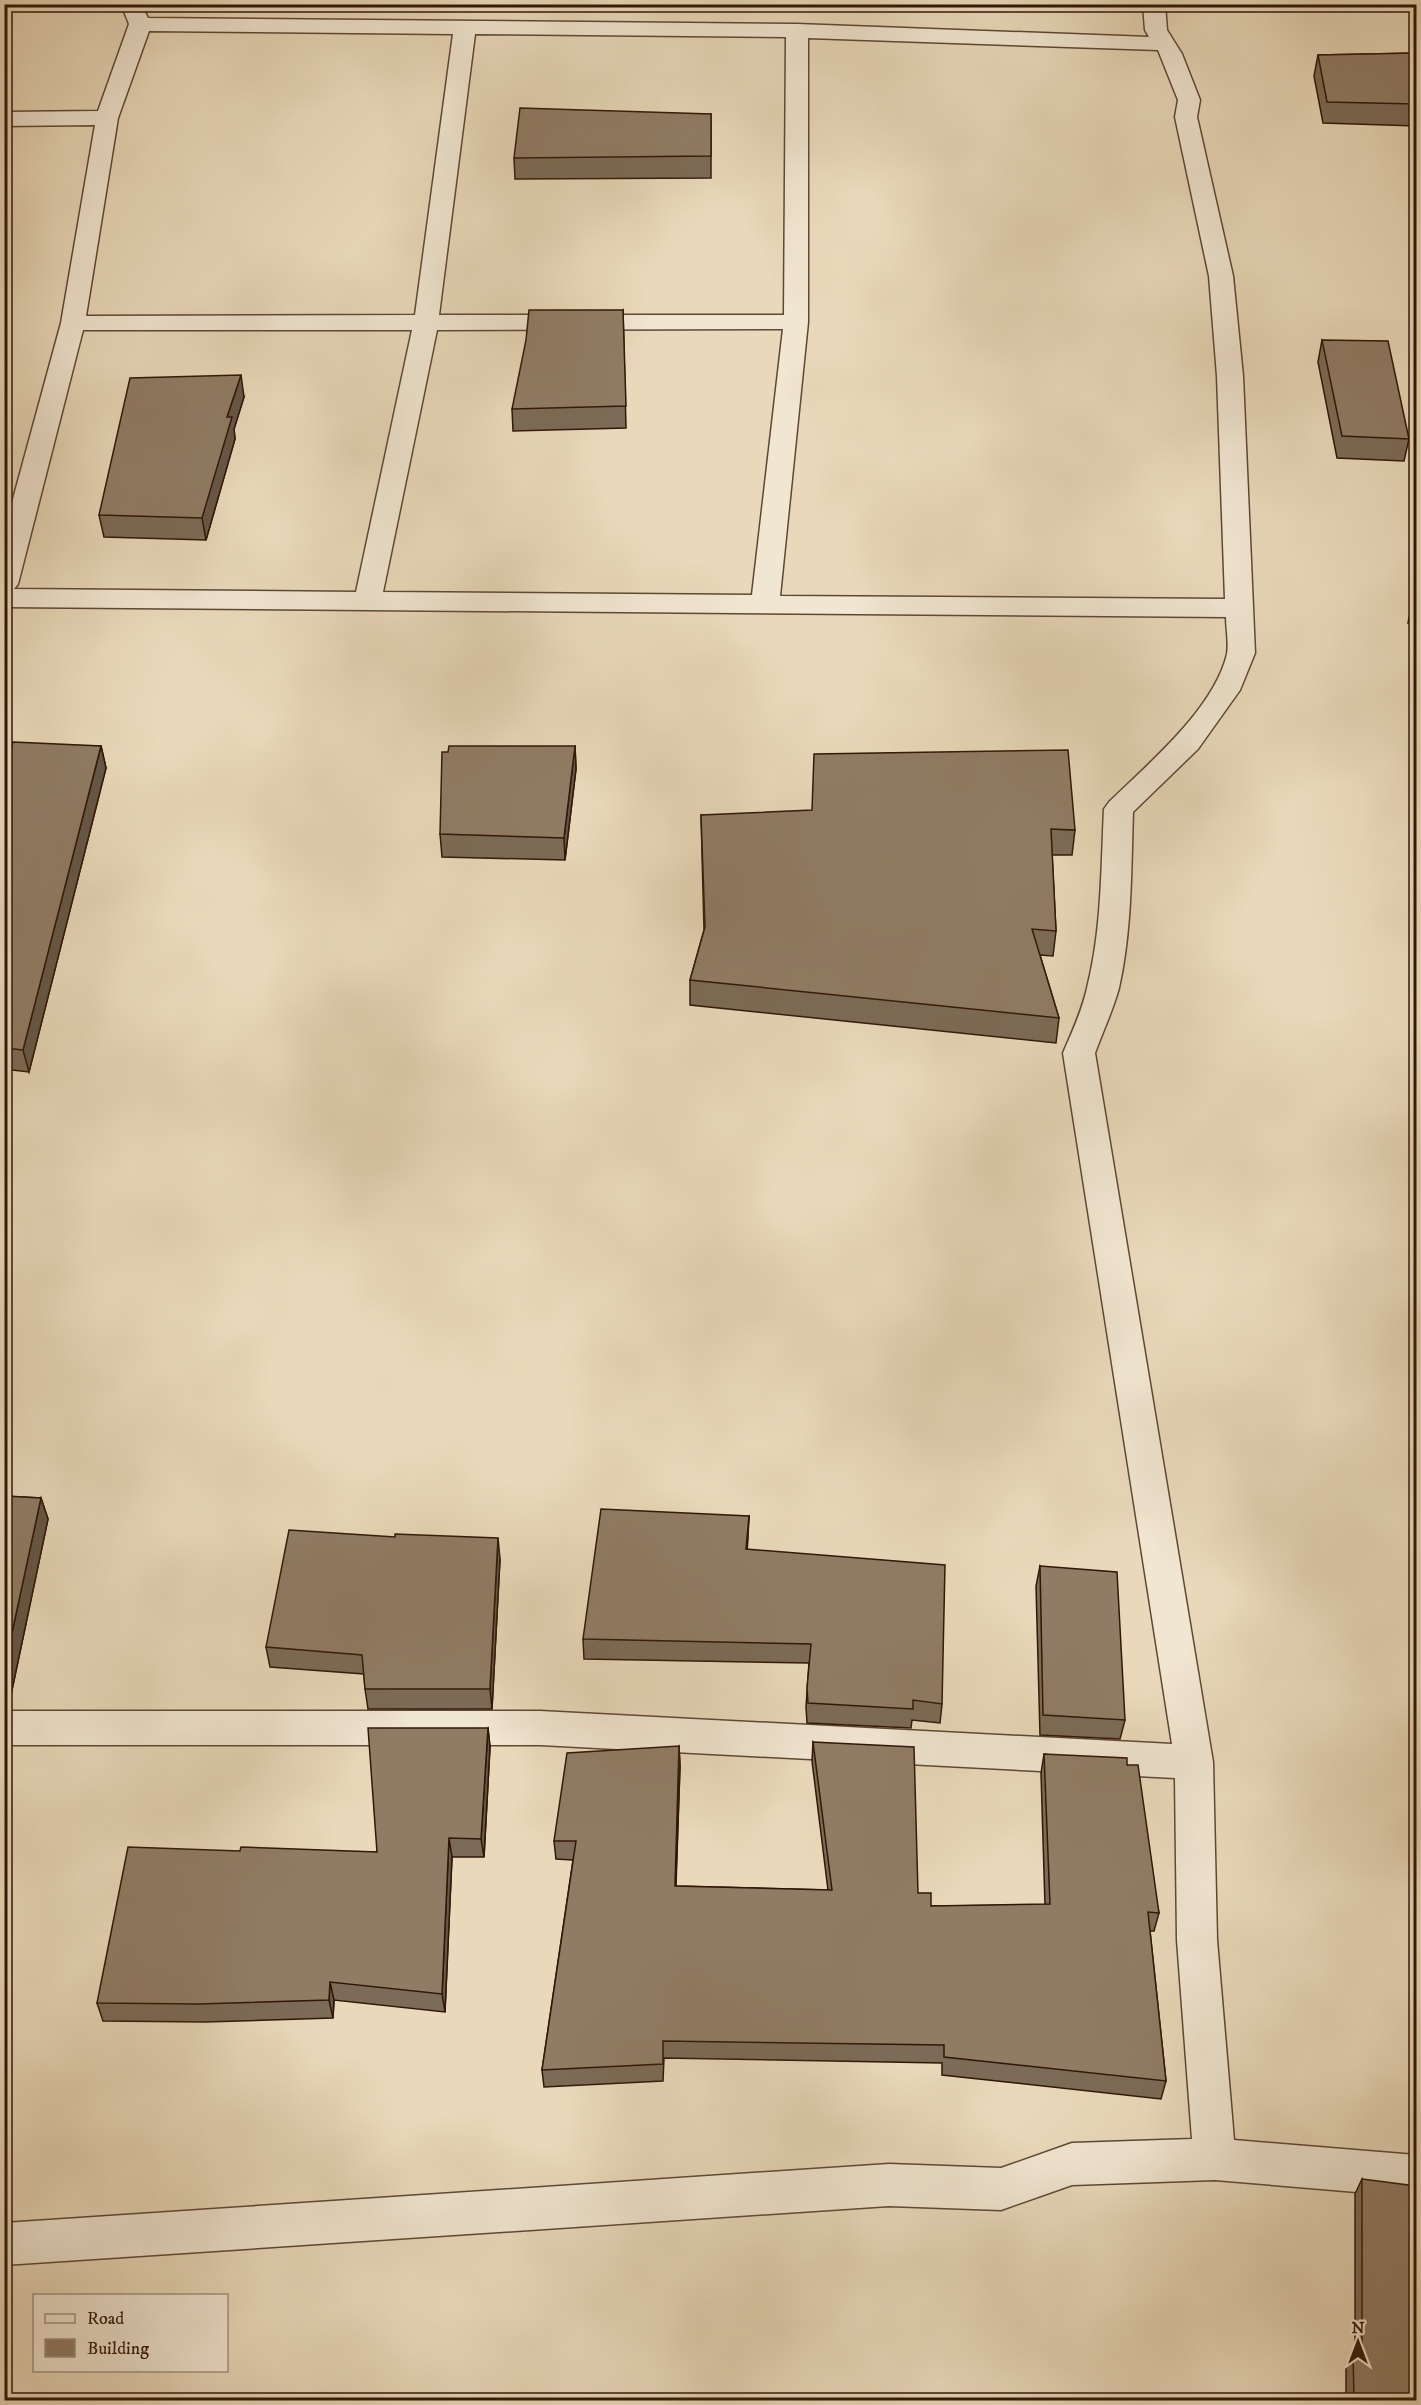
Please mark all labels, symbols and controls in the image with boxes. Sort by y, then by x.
legend [33,2294,228,2372]
text: Road [87,2308,124,2330]
north arrow [1328,2312,1388,2372]
text: N [1351,2318,1365,2338]
text: Building [87,2338,149,2360]

